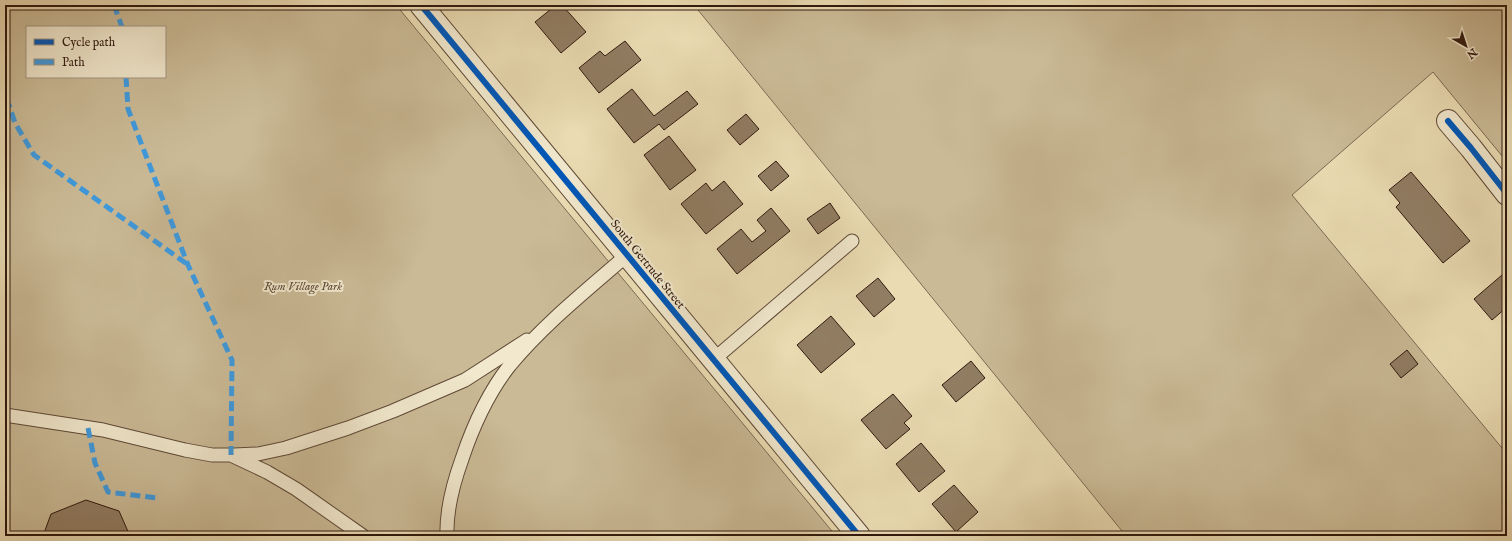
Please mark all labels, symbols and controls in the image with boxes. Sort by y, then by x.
legend [26,26,166,78]
north arrow [1446,26,1486,66]
text: Cycle path [62,35,116,51]
text: N [1463,44,1481,62]
text: Path [62,55,85,70]
street label: South Gertrude Street [607,217,688,312]
park label: Rum Village Park [264,279,342,295]

